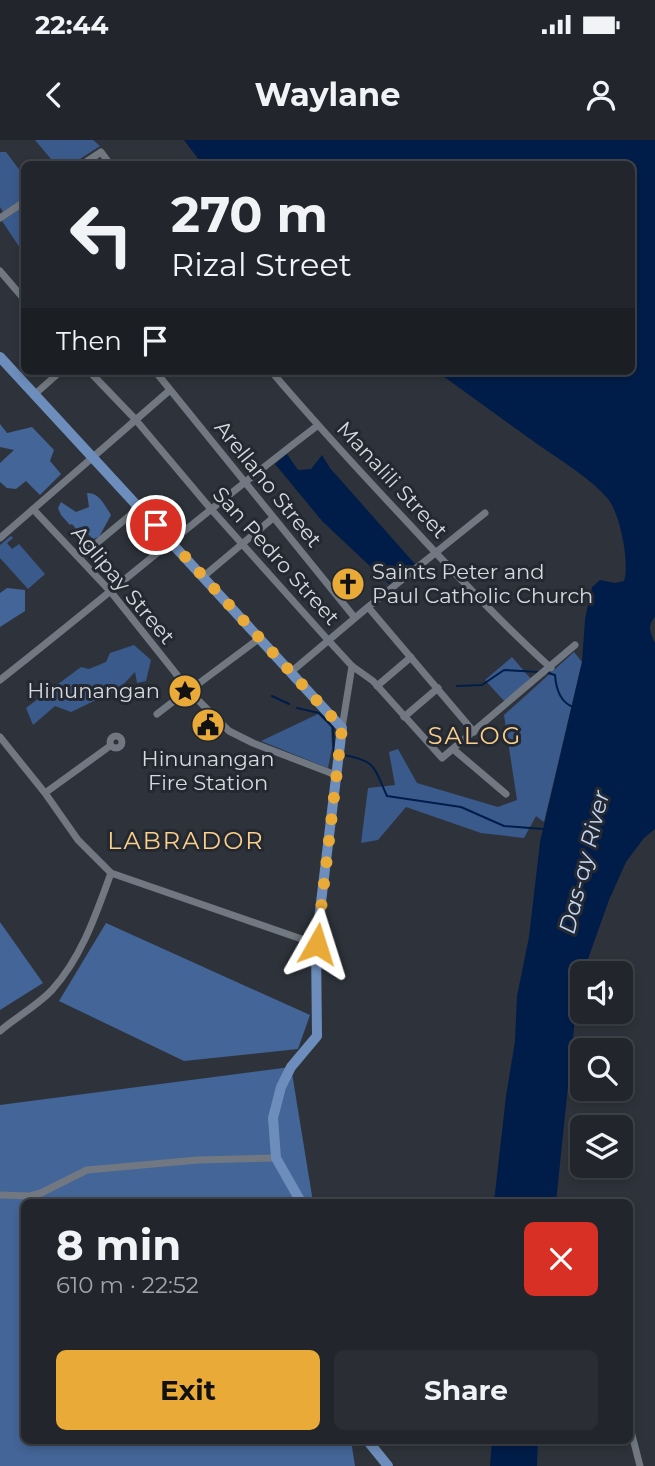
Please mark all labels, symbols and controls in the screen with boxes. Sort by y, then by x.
text: 22:44 [35,9,108,41]
text: Waylane [255,75,400,114]
icon: back [35,76,73,114]
icon: person [582,76,620,114]
text: 270 m [171,185,328,244]
icon: left [56,189,147,280]
text: Rizal Street [171,245,352,284]
icon: arrive [136,322,174,360]
text: Then [56,325,122,357]
street label: Arellano Street [210,415,327,552]
street label: Manalili Street [332,416,453,543]
street label: San Pedro Street [208,482,345,630]
pin [126,495,186,555]
icon: arrive [137,506,175,544]
street label: Aglipay Street [67,520,180,649]
place label: Saints Peter and Paul Catholic Church [372,559,593,608]
church icon: Saints Peter and Paul Catholic Church [329,565,367,603]
place icon: Hinunangan [166,672,204,710]
place label: Hinunangan [27,678,160,703]
public building icon: Hinunangan Fire Station [189,706,227,744]
district label: SALOG [428,721,522,750]
place label: Hinunangan Fire Station [142,746,274,795]
water label: Das-ay River [553,787,616,937]
district label: LABRADOR [107,826,265,855]
position arrow [280,907,354,981]
map controls [570,961,633,1178]
button: sound [570,961,633,1024]
button: search [570,1038,633,1101]
button: layers [570,1115,633,1178]
text: 8 min [56,1219,181,1271]
button: close [524,1222,598,1296]
text: 610 m · 22:52 [56,1271,199,1299]
button: Exit [56,1350,320,1430]
button: Share [334,1350,598,1430]

